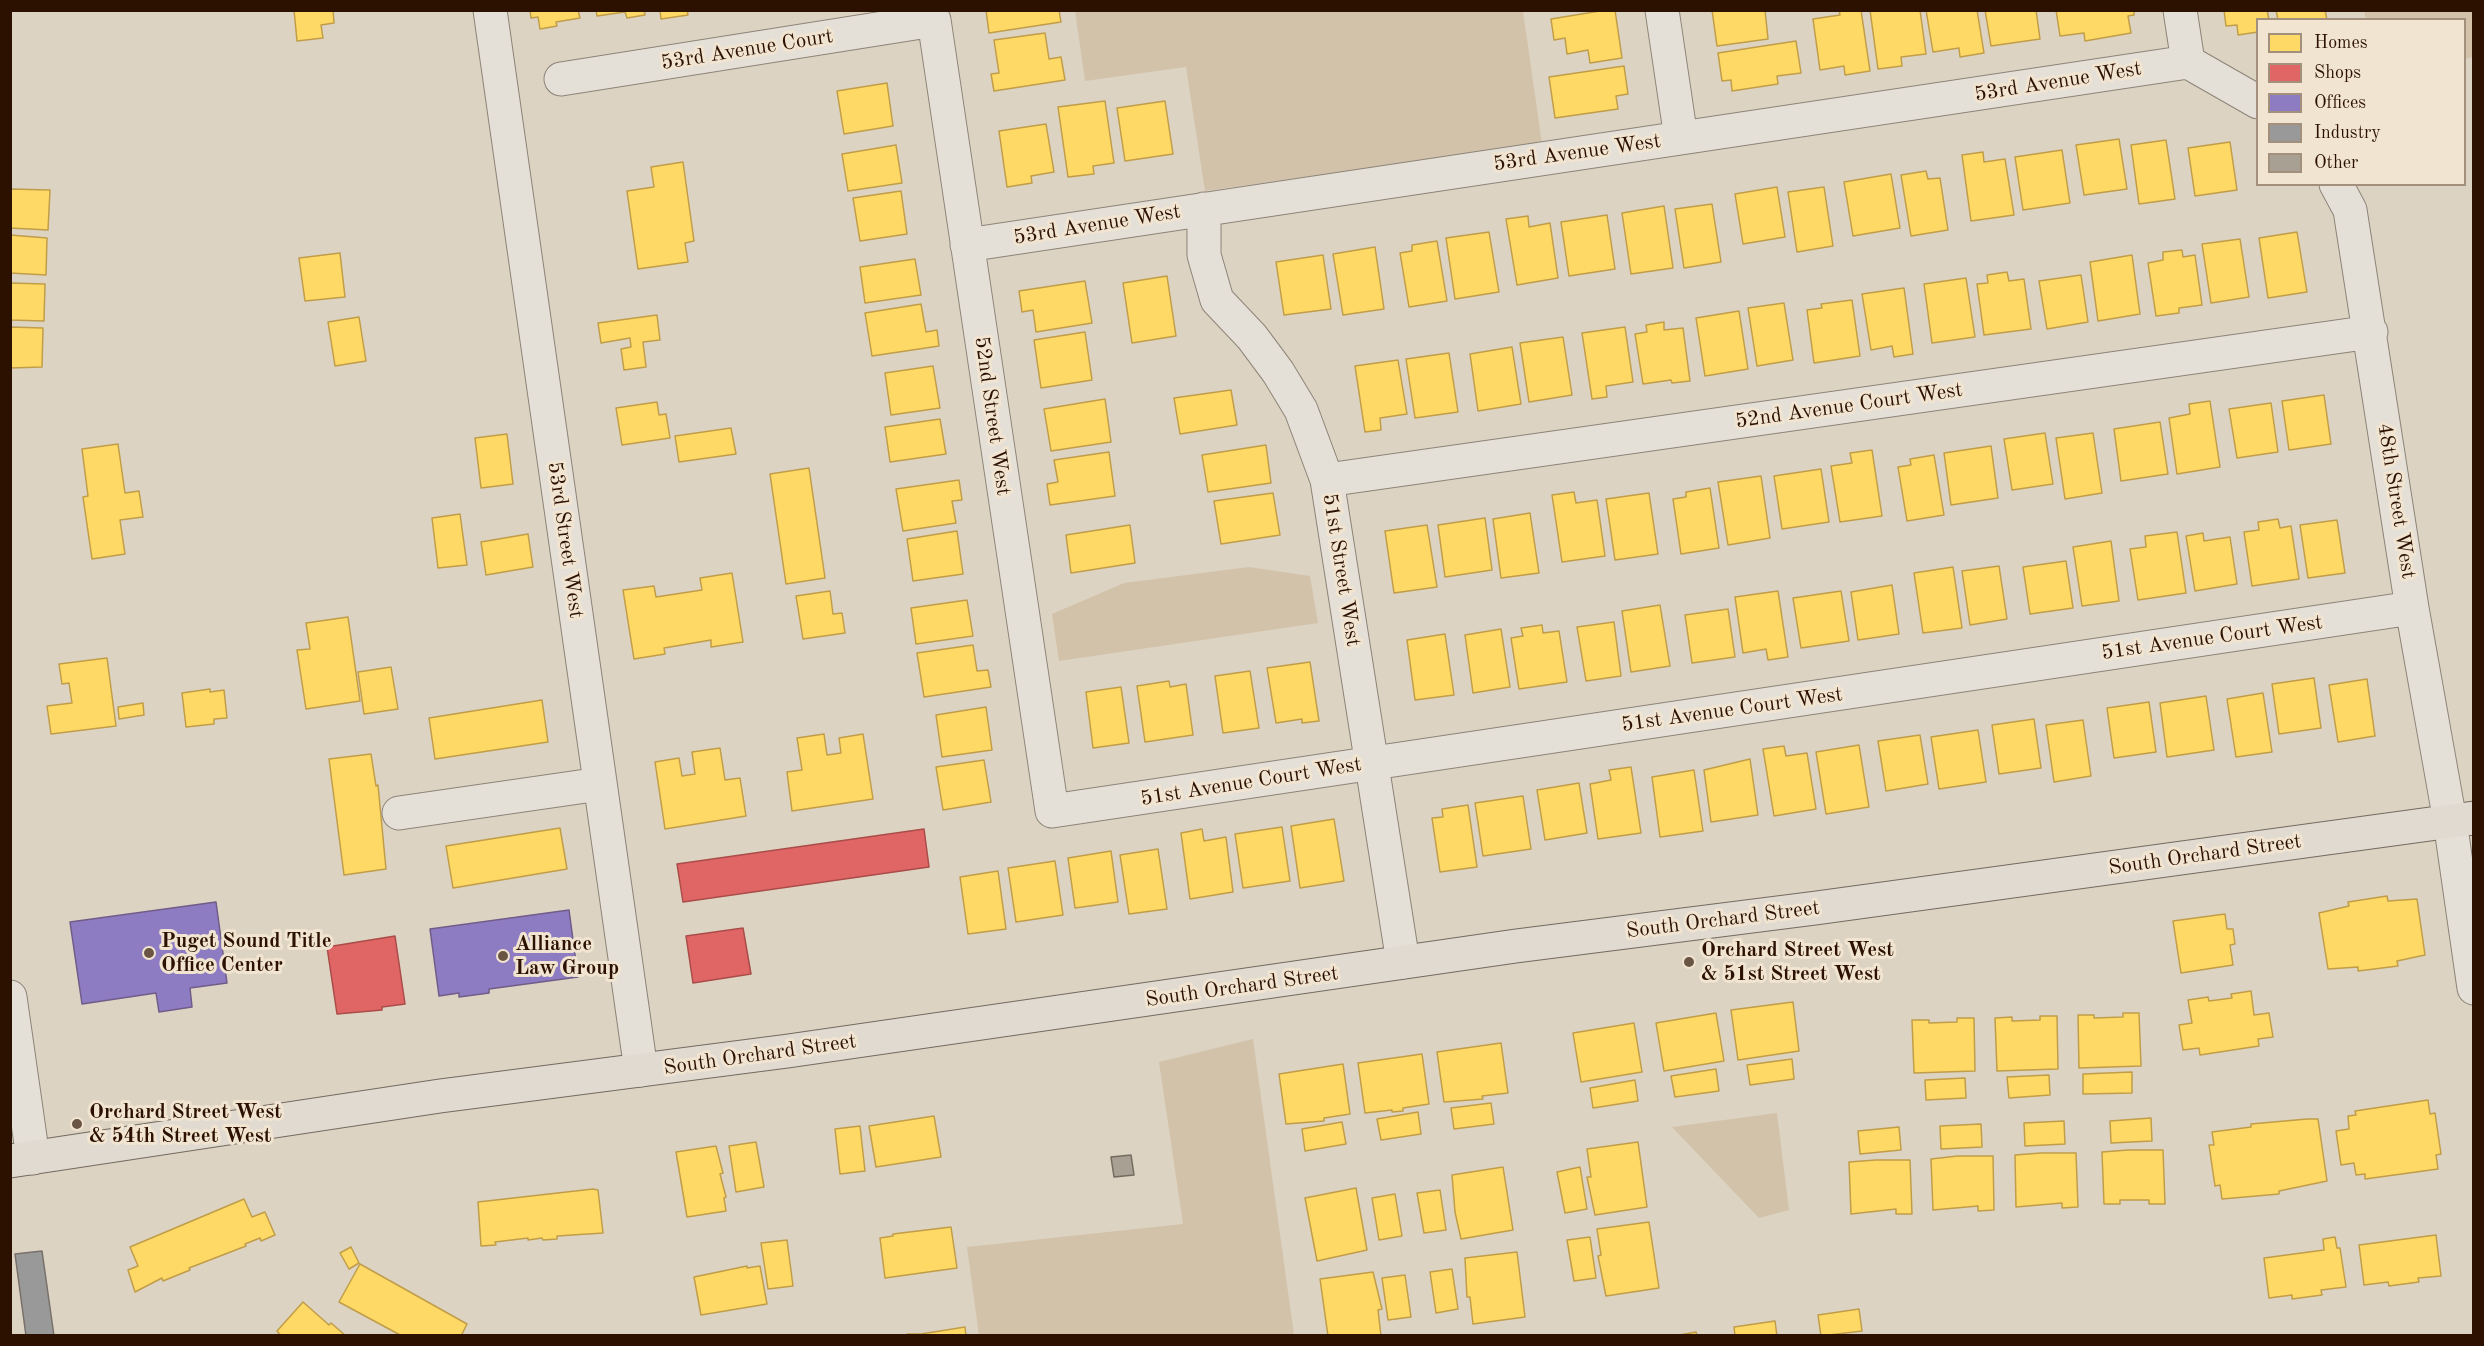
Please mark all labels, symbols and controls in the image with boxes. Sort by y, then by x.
legend [2256,18,2466,186]
street label: 53rd Avenue Court [659,24,835,76]
text: Homes [2314,34,2368,52]
street label: 53rd Avenue West [1973,56,2143,108]
text: Shops [2314,64,2361,82]
text: Offices [2314,94,2366,112]
text: Industry [2314,124,2381,142]
street label: 53rd Avenue West [1492,129,1662,177]
text: Other [2314,154,2358,172]
street label: 53rd Avenue West [1012,199,1182,251]
street label: 52nd Street West [968,335,1016,497]
street label: 52nd Avenue Court West [1734,378,1964,434]
street label: 48th Street West [2371,421,2421,581]
street label: 53rd Street West [542,460,588,620]
street label: 51st Street West [1316,492,1366,648]
street label: 51st Avenue Court West [2100,610,2324,666]
street label: 51st Avenue Court West [1620,682,1844,738]
street label: 51st Avenue Court West [1139,752,1363,812]
street label: South Orchard Street [2107,829,2303,881]
street label: South Orchard Street [1625,896,1821,944]
place label: Puget Sound Title Office Center [161,928,332,978]
place label: Alliance Law Group [515,931,619,981]
place label: Orchard Street West & 51st Street West [1701,937,1894,987]
marker: Puget Sound Title Office Center [142,946,156,960]
marker: Alliance Law Group [496,949,510,963]
marker: Orchard Street West & 51st Street West [1682,955,1696,969]
street label: South Orchard Street [1144,961,1340,1013]
street label: South Orchard Street [662,1029,858,1081]
place label: Orchard Street West & 54th Street West [89,1099,282,1149]
marker: Orchard Street West & 54th Street West [70,1117,84,1131]

